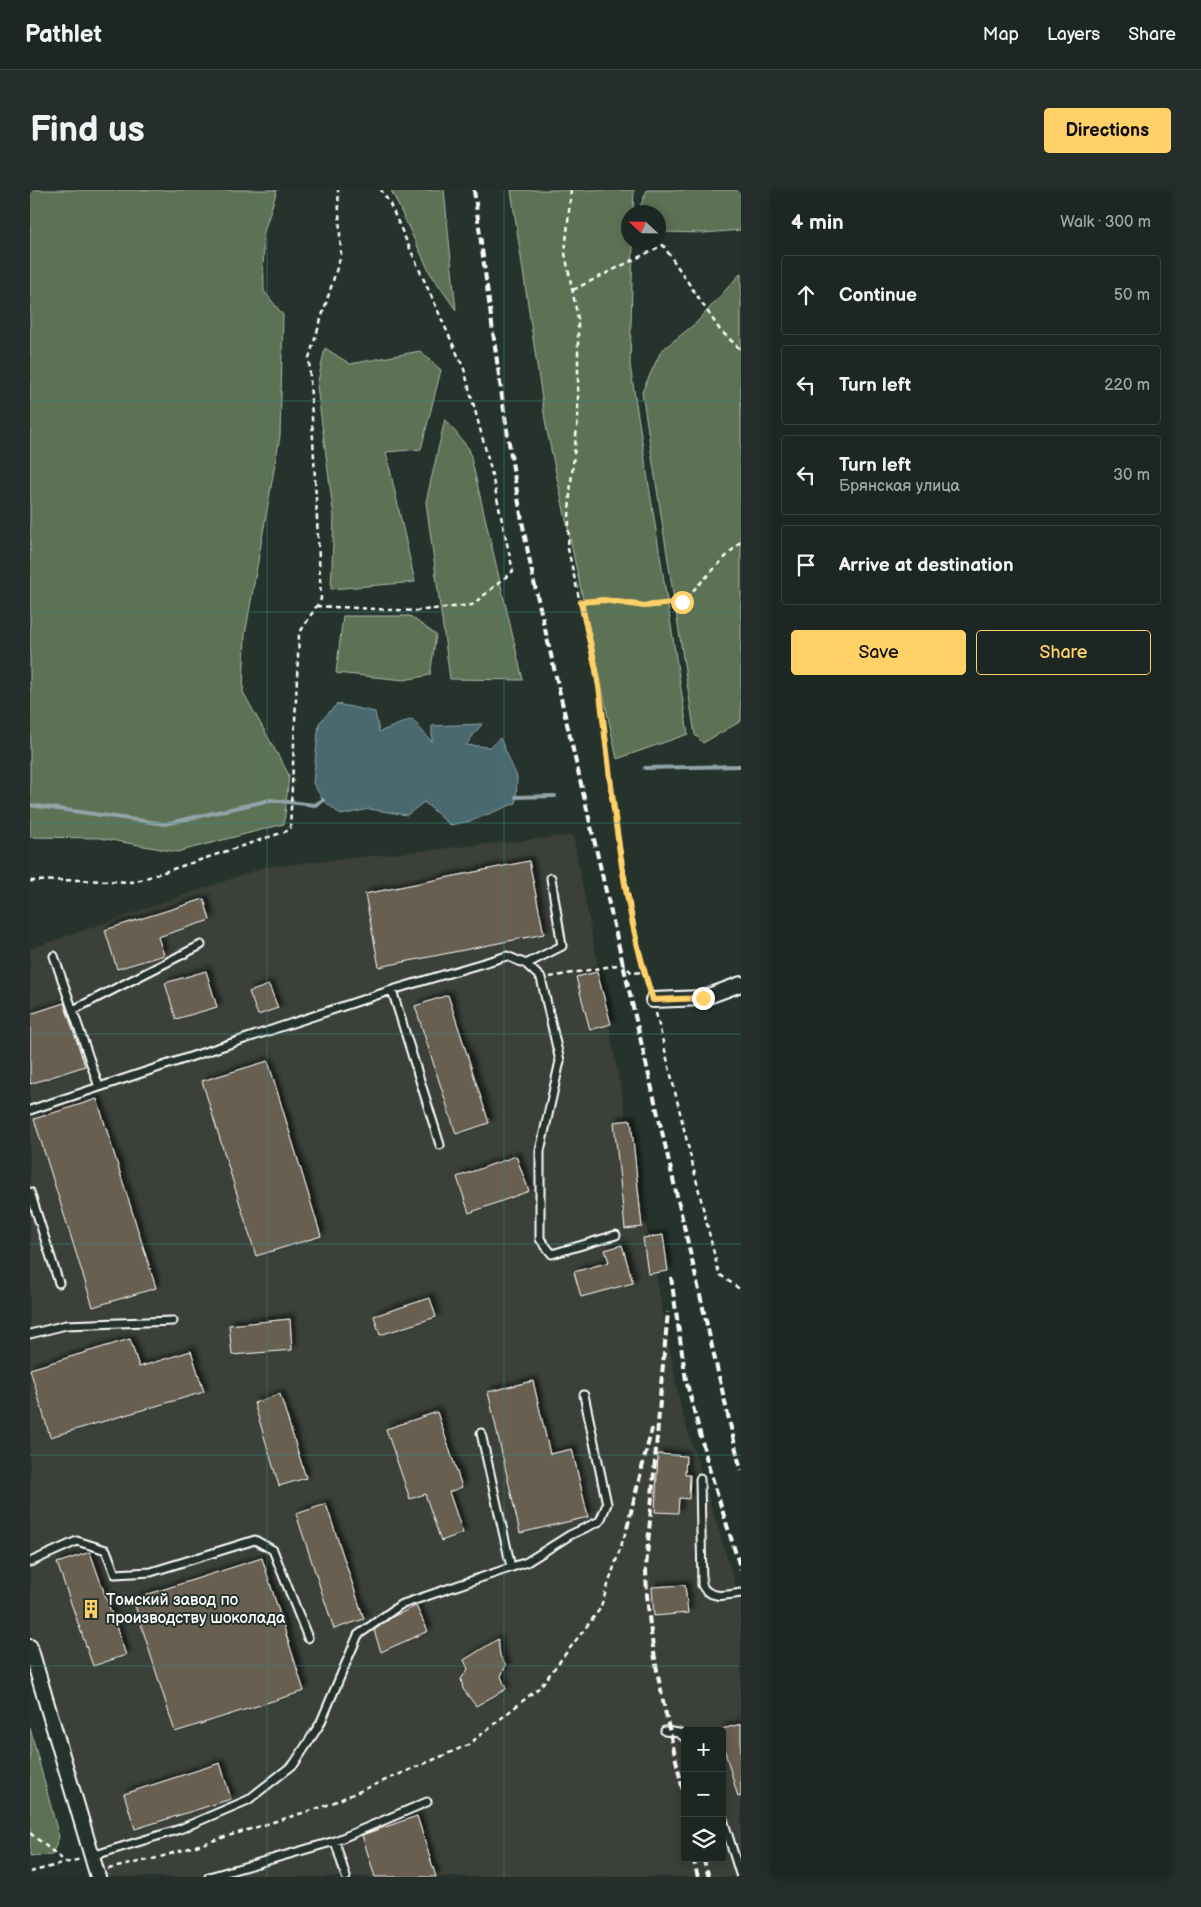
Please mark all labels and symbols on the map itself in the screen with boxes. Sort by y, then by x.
north arrow [621,205,666,250]
route start [671,591,694,614]
route end [692,987,715,1010]
place label: Томский завод по производству шоколада [106,1591,286,1628]
building icon: Томский завод по производству шоколада [80,1598,102,1620]

